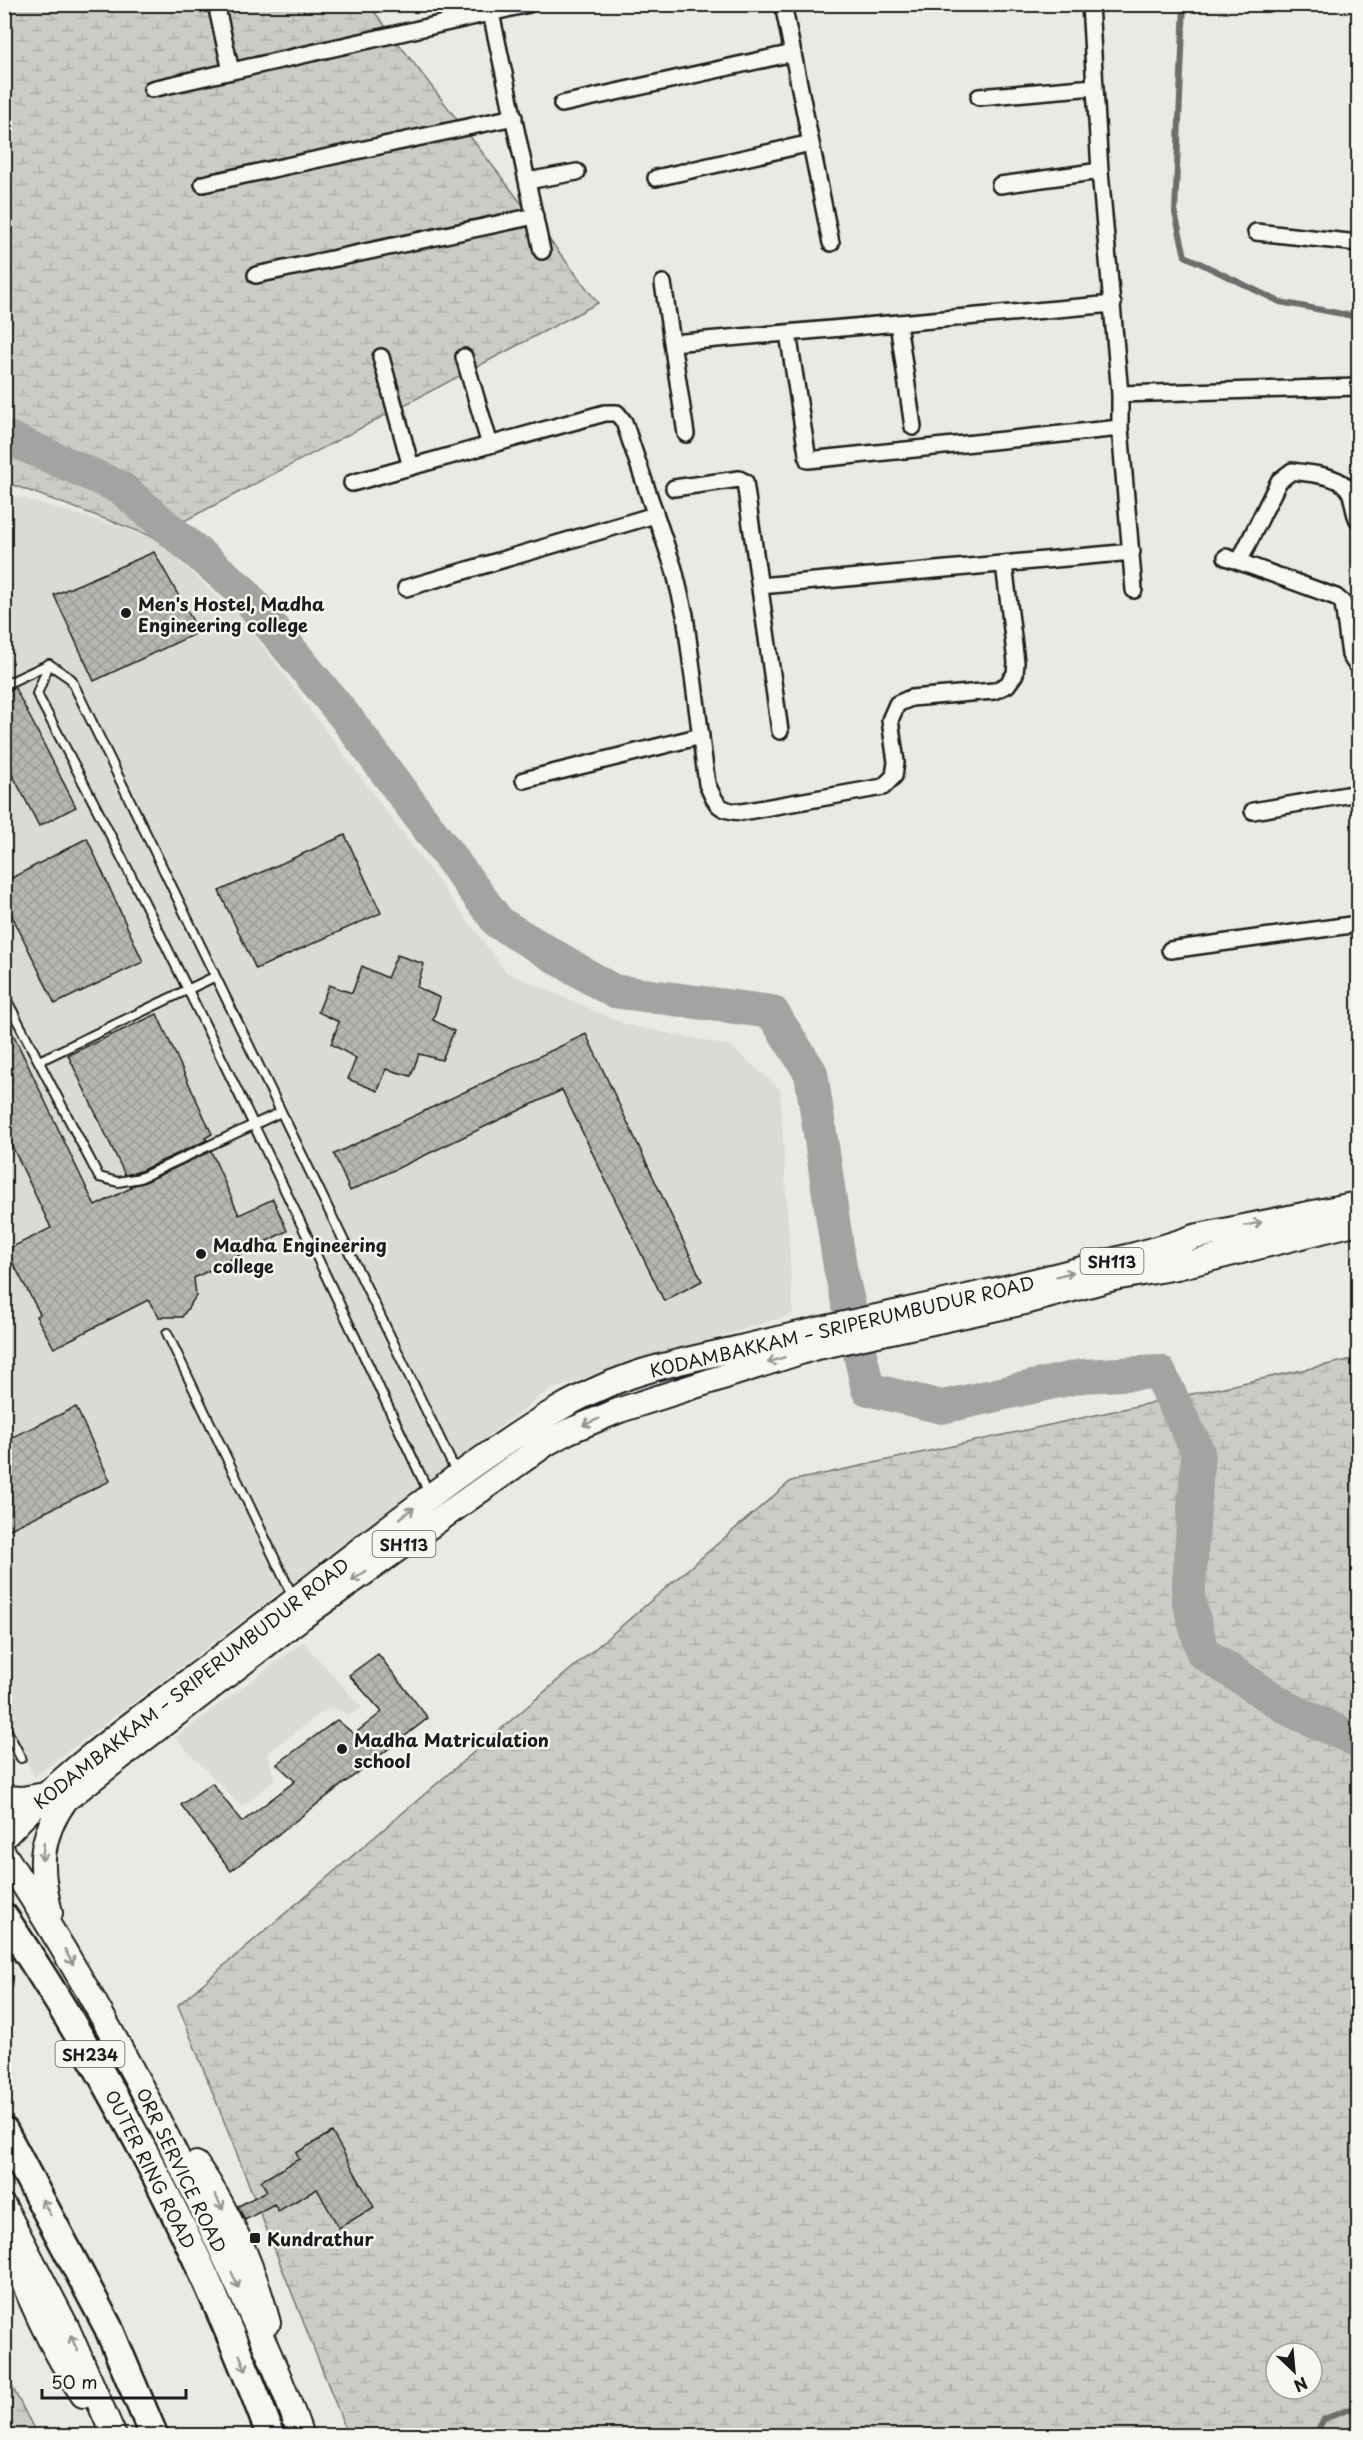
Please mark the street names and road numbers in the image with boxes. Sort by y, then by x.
road number: SH113 [1080,1248,1144,1274]
street label: KODAMBAKKAM – SRIPERUMBUDUR ROAD [647,1269,1037,1383]
road number: SH113 [372,1531,436,1557]
street label: KODAMBAKKAM – SRIPERUMBUDUR ROAD [27,1551,355,1815]
road number: SH234 [56,2041,124,2067]
street label: ORR SERVICE ROAD [130,2083,234,2257]
street label: OUTER RING ROAD [99,2085,203,2253]

